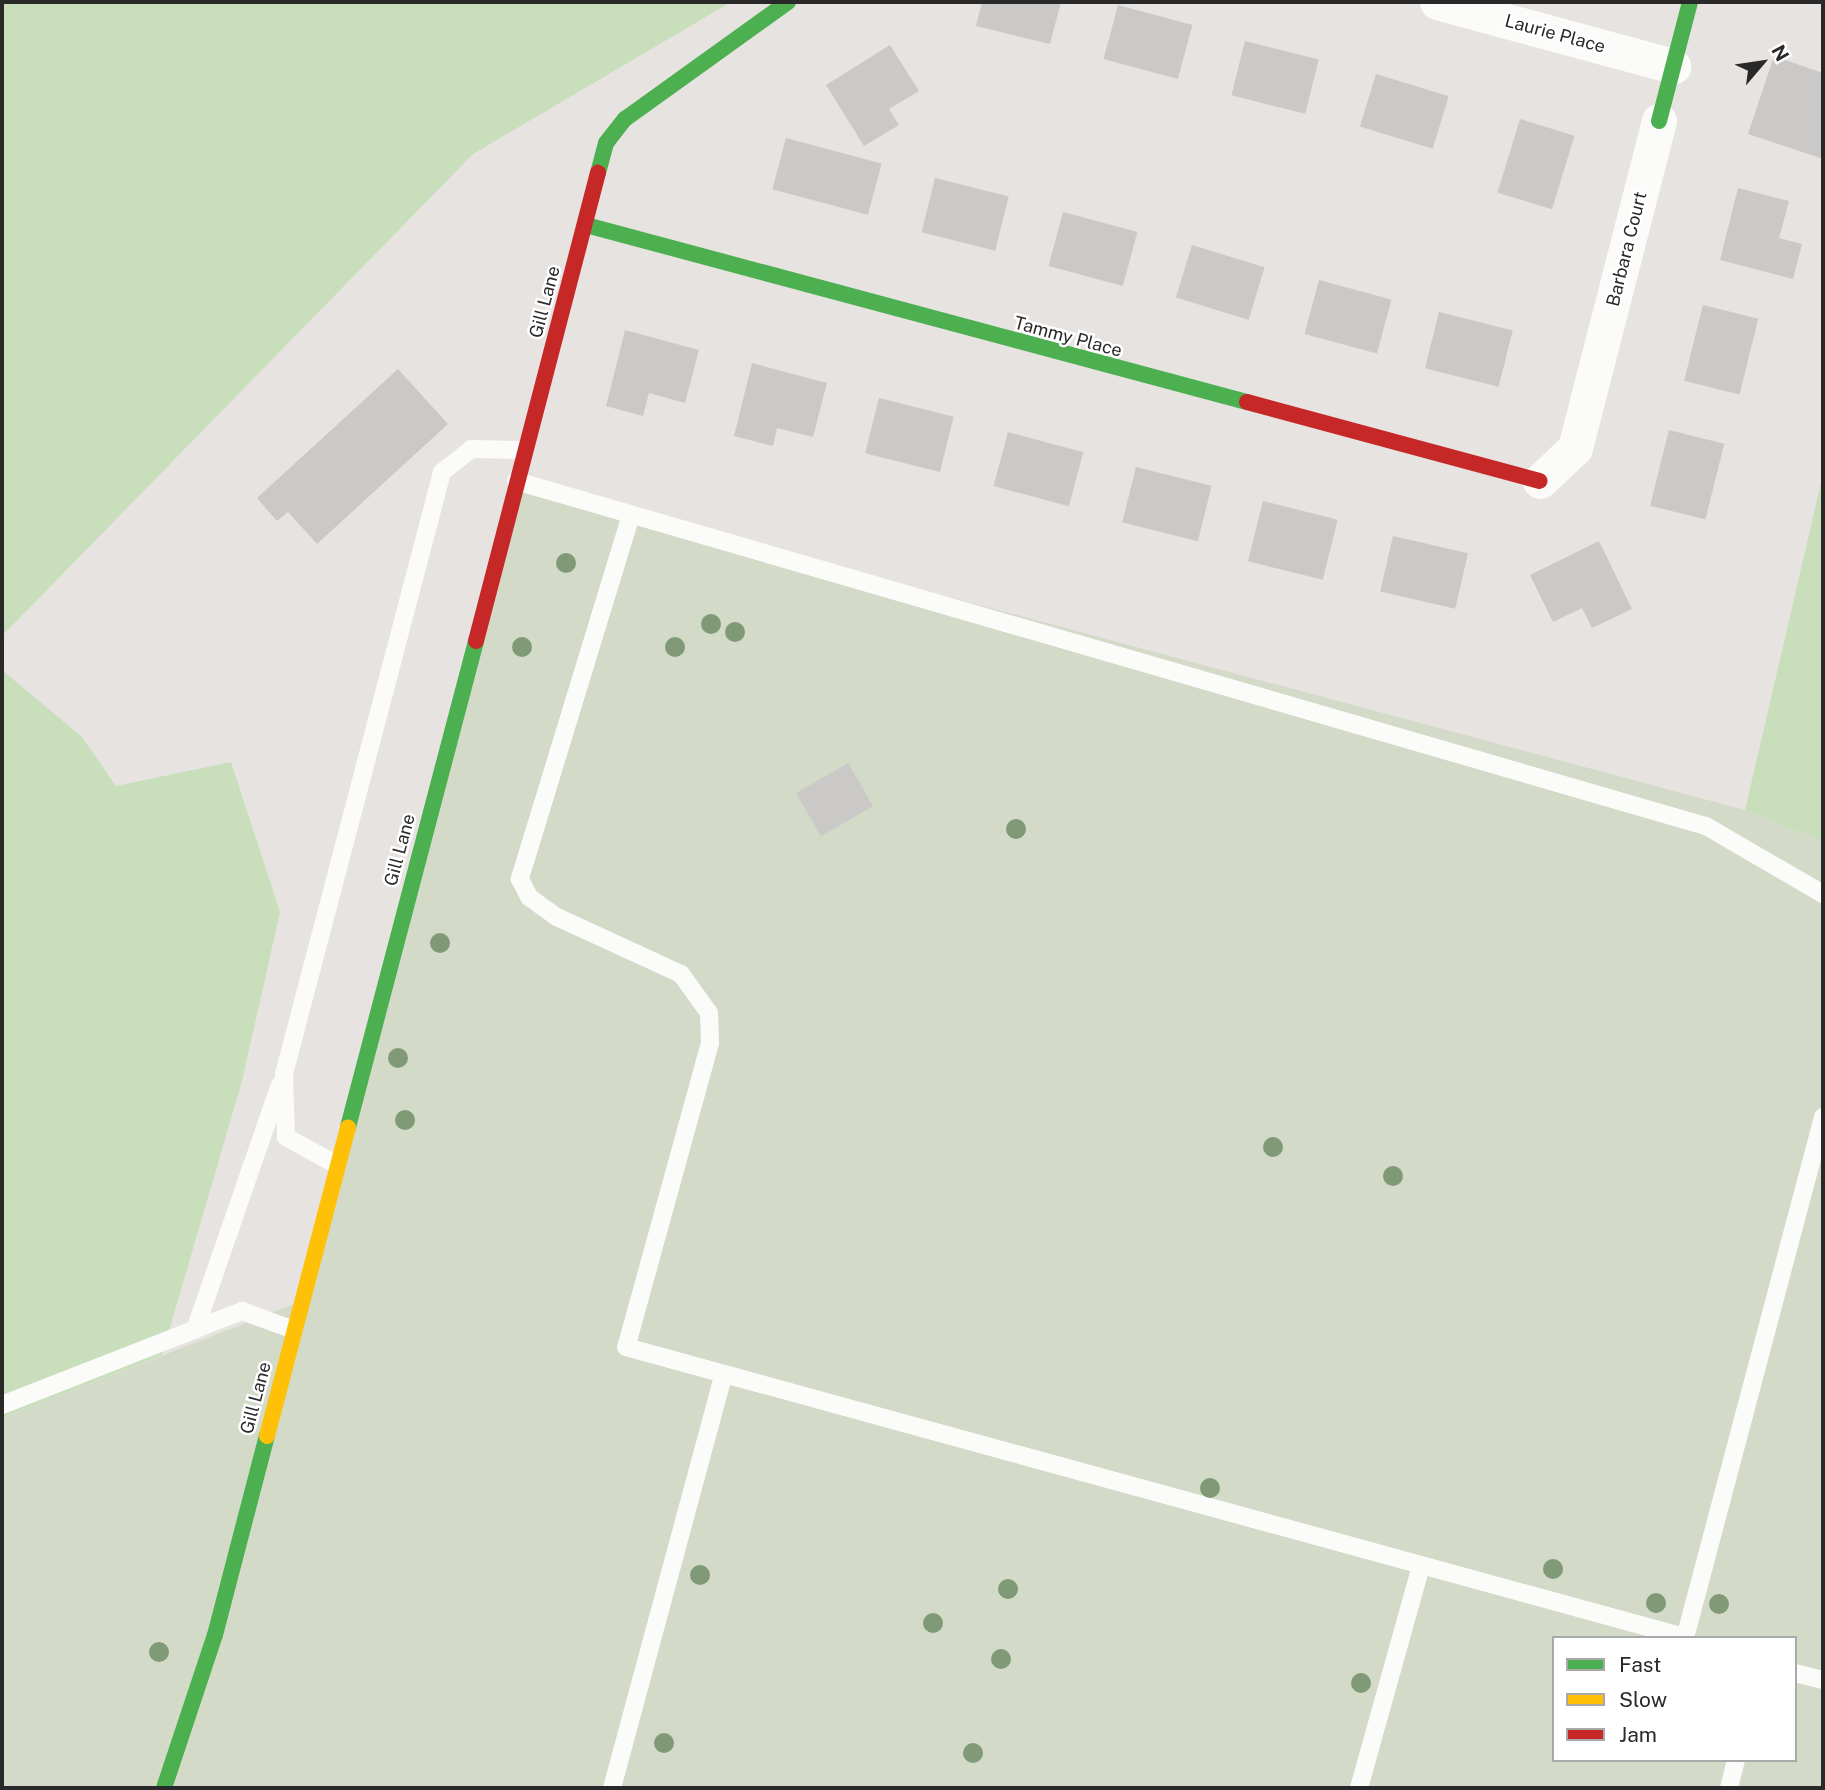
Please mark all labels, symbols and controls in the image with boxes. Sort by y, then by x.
street label: Laurie Place [1502,10,1608,58]
north arrow [1727,28,1797,98]
text: N [1767,41,1794,65]
street label: Barbara Court [1602,189,1652,309]
street label: Gill Lane [525,264,565,340]
street label: Tammy Place [1012,312,1124,362]
street label: Gill Lane [380,812,420,888]
street label: Gill Lane [236,1360,276,1436]
legend [1552,1636,1797,1762]
text: Fast [1619,1652,1661,1677]
text: Slow [1619,1687,1667,1712]
text: Jam [1619,1722,1657,1747]

